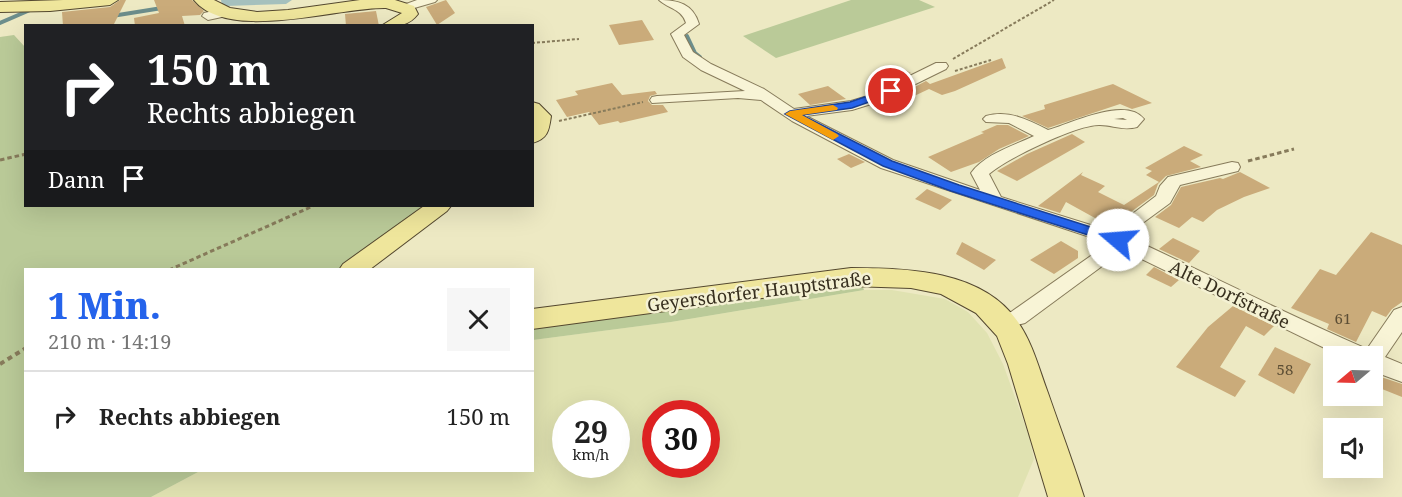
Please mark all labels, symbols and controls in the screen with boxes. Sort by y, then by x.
text: 150 m [147,40,271,97]
icon: right [48,48,126,126]
pin [865,65,916,116]
icon: arrive [874,74,907,107]
text: Rechts abbiegen [147,94,356,131]
icon: arrive [117,162,150,195]
text: Dann [48,164,105,194]
position arrow [1086,208,1150,272]
street label: Alte Dorfstraße [1166,254,1294,334]
street label: Geyersdorfer Hauptstraße [646,265,872,317]
text: 1 Min. [48,281,161,330]
button: close [447,288,510,351]
house number: 61 [1335,308,1351,328]
text: 210 m · 14:19 [48,328,171,355]
north arrow [1323,346,1383,406]
map controls [1323,346,1383,478]
house number: 58 [1277,359,1293,379]
icon: right [48,400,81,433]
speed limit sign: 30 [642,400,720,478]
text: Rechts abbiegen [99,401,280,431]
text: 150 m [447,401,510,431]
text: 29 [574,411,608,452]
button: sound [1323,418,1383,478]
text: km/h [573,444,609,464]

